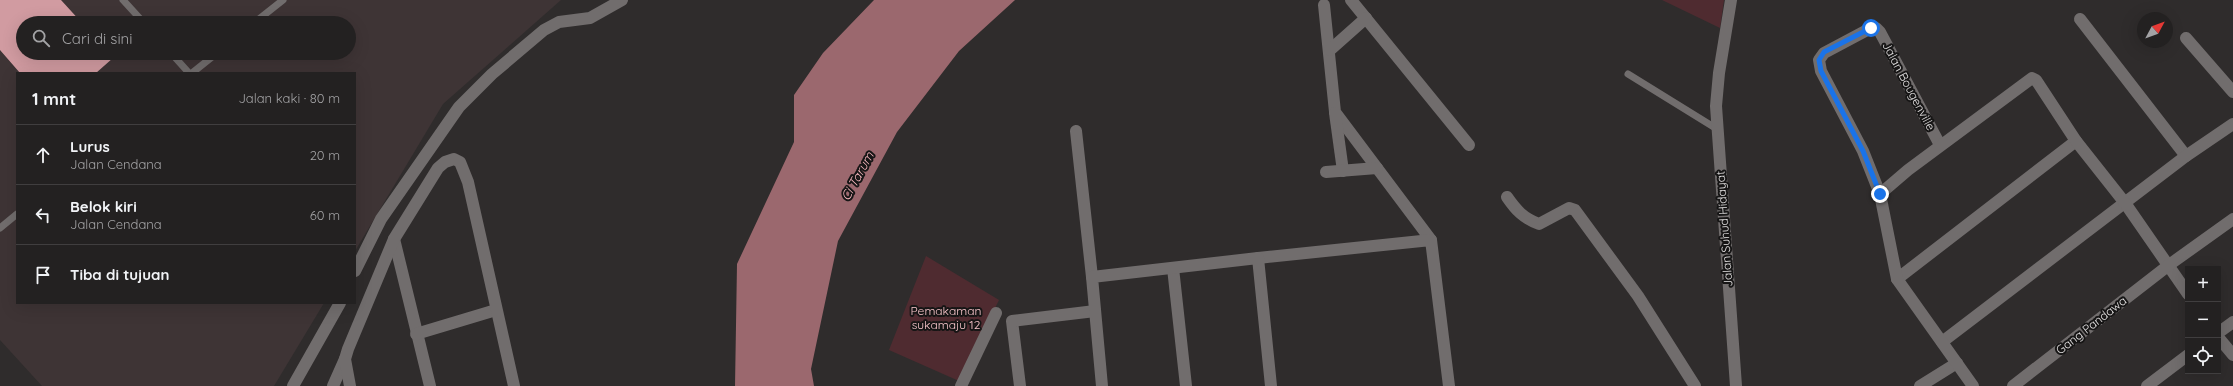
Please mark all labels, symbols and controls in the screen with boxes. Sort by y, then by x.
north arrow [2137,12,2173,48]
search box [16,16,356,60]
route start [1862,19,1880,37]
icon: search [30,27,52,49]
text: Cari di sini [62,29,133,48]
street label: Jalan Bougenville [1879,39,1939,133]
text: 1 mnt [32,88,76,109]
text: Jalan kaki · 80 m [238,90,340,106]
text: Lurus [70,137,110,156]
icon: ahead [32,144,54,166]
text: 20 m [310,147,340,163]
water label: Ci Tarum [837,148,878,203]
text: Jalan Cendana [70,156,162,172]
street label: Jalan Suhud Hidayat [1712,171,1736,287]
route end [1871,185,1889,203]
text: Belok kiri [70,197,137,216]
icon: left [32,204,54,226]
text: 60 m [310,207,340,223]
text: Jalan Cendana [70,216,162,232]
icon: arrive [32,264,54,286]
text: Tiba di tujuan [70,265,169,284]
map controls [2185,266,2221,374]
button: + [2185,266,2221,302]
street label: Gang Pandawa [2053,293,2129,357]
button: − [2185,302,2221,338]
park label: Pemakaman sukamaju 12 [911,303,981,332]
button: locate [2185,338,2221,374]

